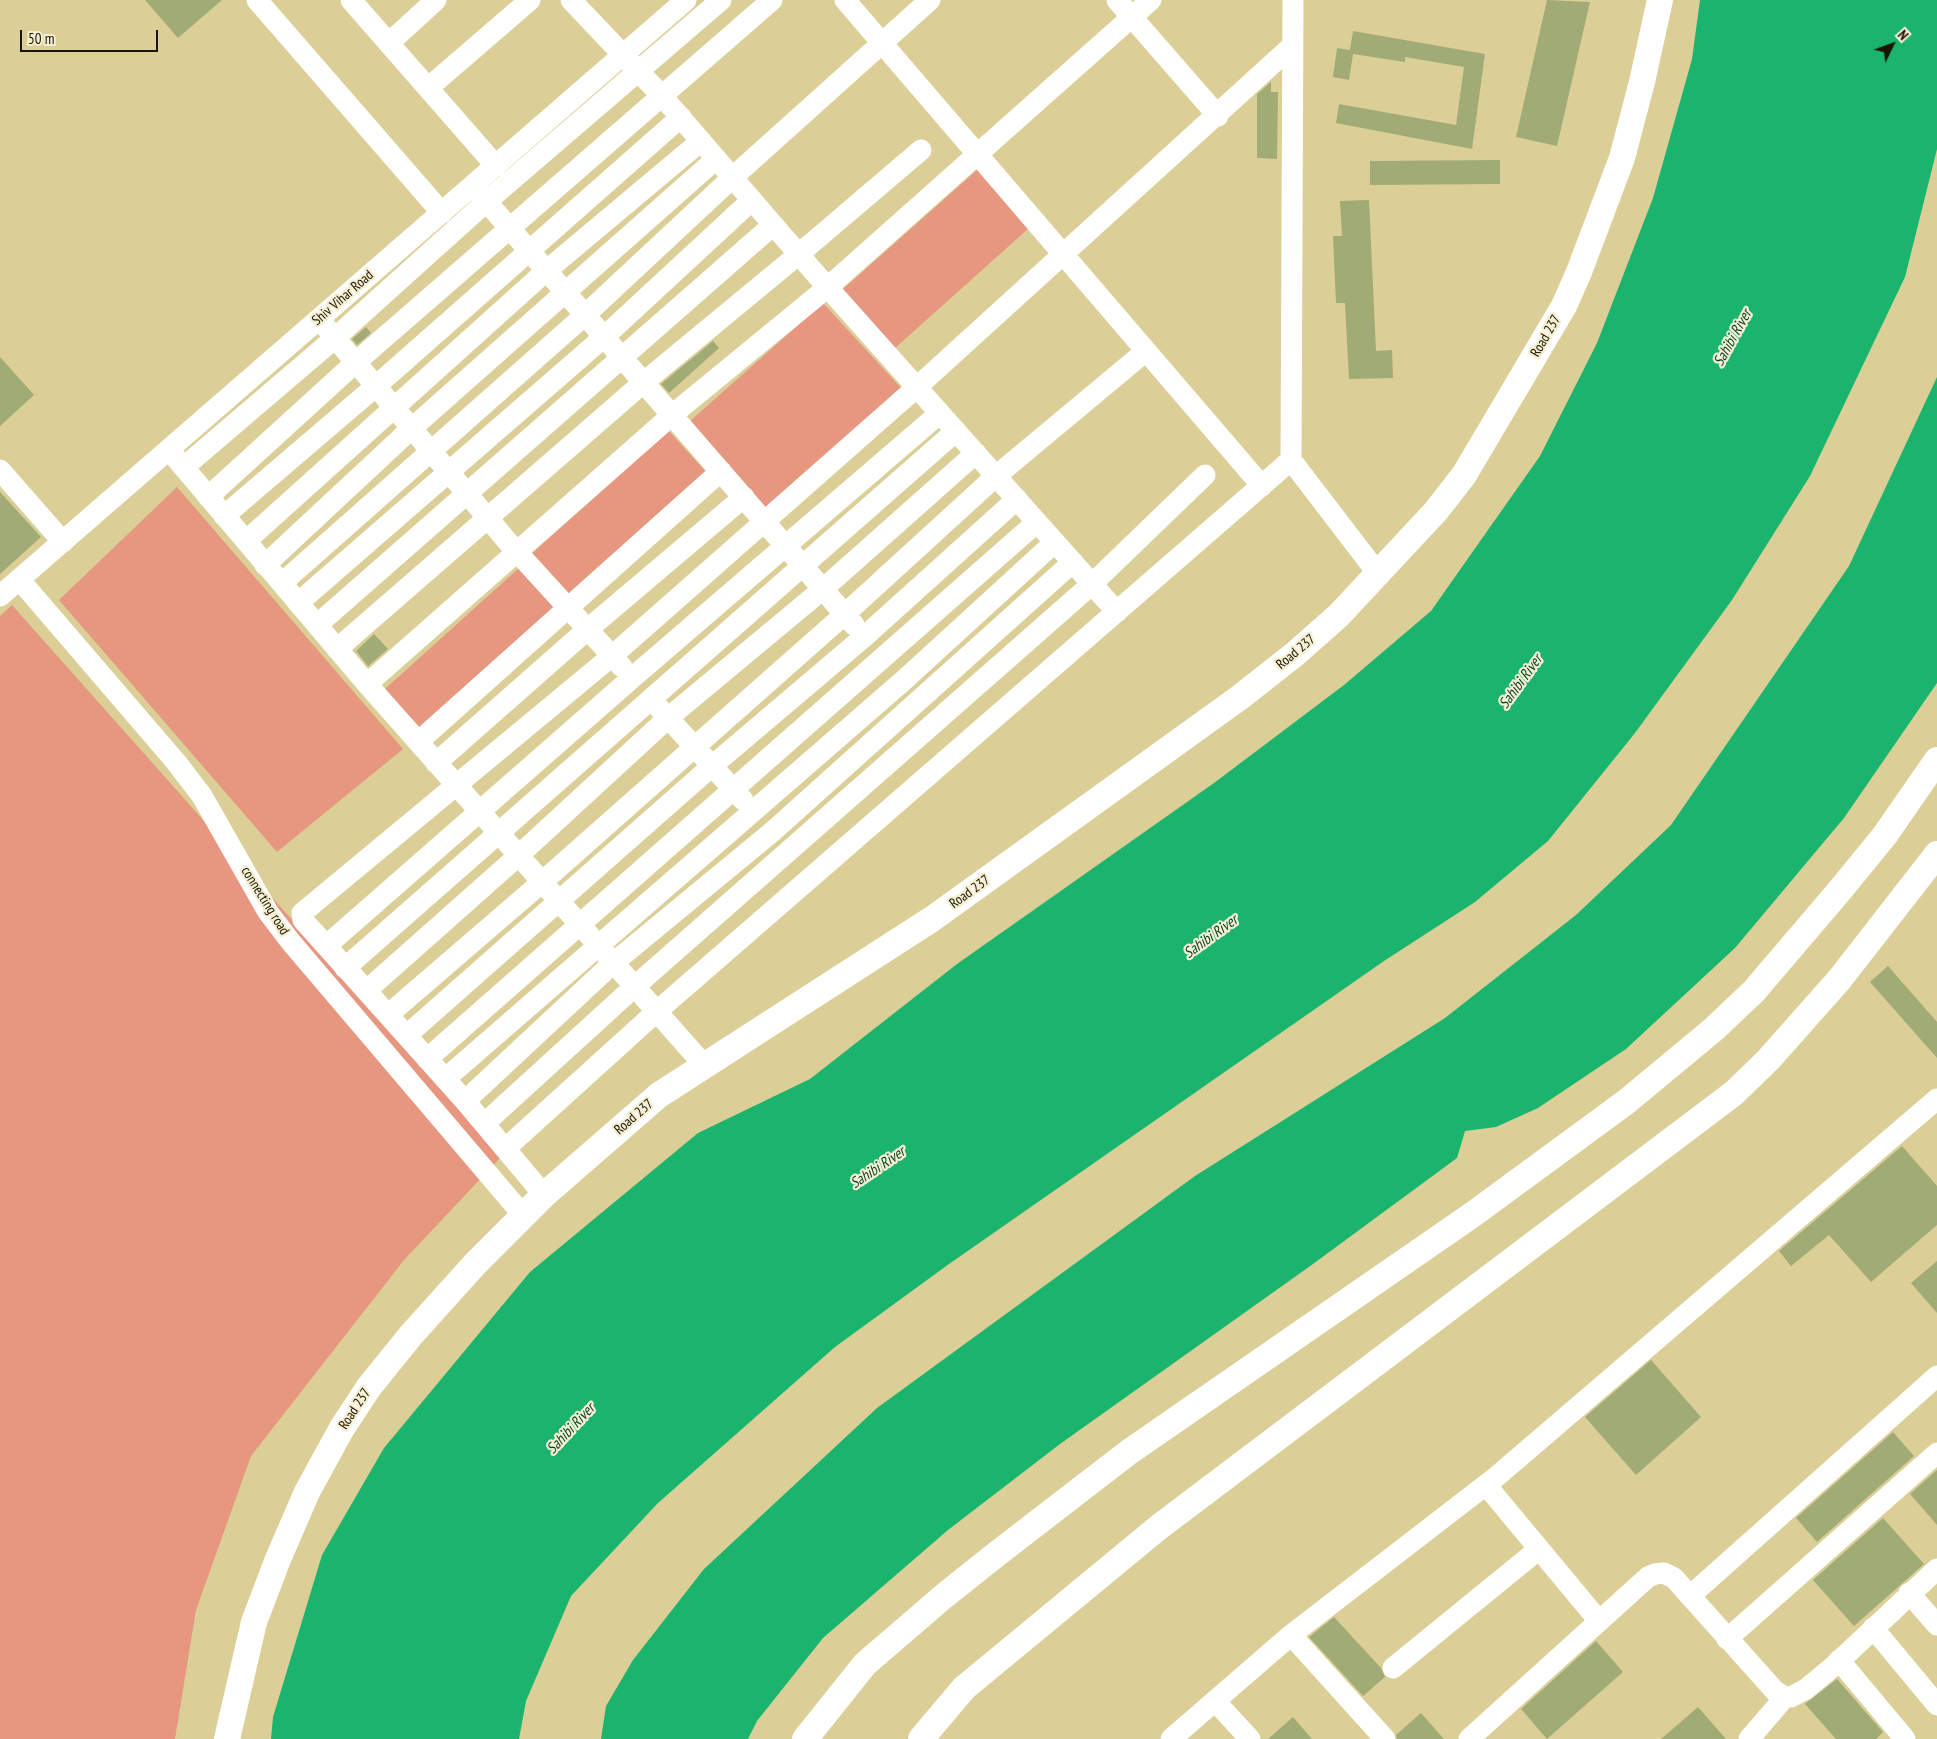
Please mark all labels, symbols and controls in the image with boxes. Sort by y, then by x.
scale bar [22,20,160,52]
north arrow [1867,20,1917,70]
text: N [1894,26,1912,44]
text: 50 m [28,29,54,48]
street label: Shiv Vihar Road [309,267,377,329]
water label: Sahibi River [1710,307,1756,369]
street label: Road 237 [1527,312,1565,360]
street label: Road 237 [1273,631,1319,673]
water label: Sahibi River [1496,652,1546,712]
street label: connecting road [237,864,293,938]
street label: Road 237 [947,872,993,912]
water label: Sahibi River [1181,912,1241,962]
street label: Road 237 [611,1096,657,1138]
water label: Sahibi River [847,1143,909,1193]
street label: Road 237 [335,1385,375,1433]
water label: Sahibi River [543,1400,599,1458]

